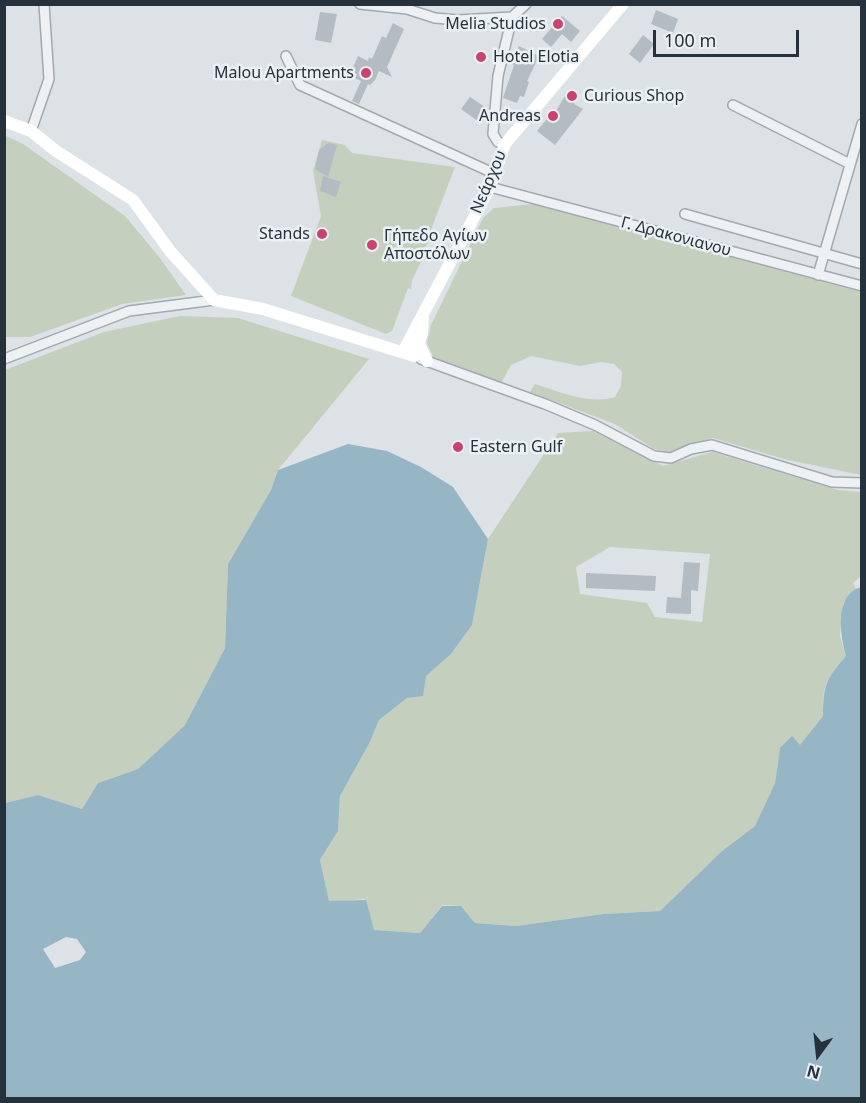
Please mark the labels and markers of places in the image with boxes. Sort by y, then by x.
place label: Melia Studios [445,14,546,34]
marker: Melia Studios [551,17,565,31]
place label: Hotel Elotia [493,47,579,67]
marker: Hotel Elotia [474,50,488,64]
place label: Malou Apartments [214,63,354,83]
marker: Malou Apartments [359,66,373,80]
place label: Curious Shop [584,86,684,106]
marker: Curious Shop [565,89,579,103]
place label: Andreas [479,106,541,126]
marker: Andreas [546,109,560,123]
place label: Stands [259,224,310,244]
place label: Γήπεδο Αγίων Αποστόλων [384,226,487,264]
marker: Stands [315,227,329,241]
marker: Γήπεδο Αγίων Αποστόλων [365,238,379,252]
place label: Eastern Gulf [470,437,562,457]
marker: Eastern Gulf [451,440,465,454]

